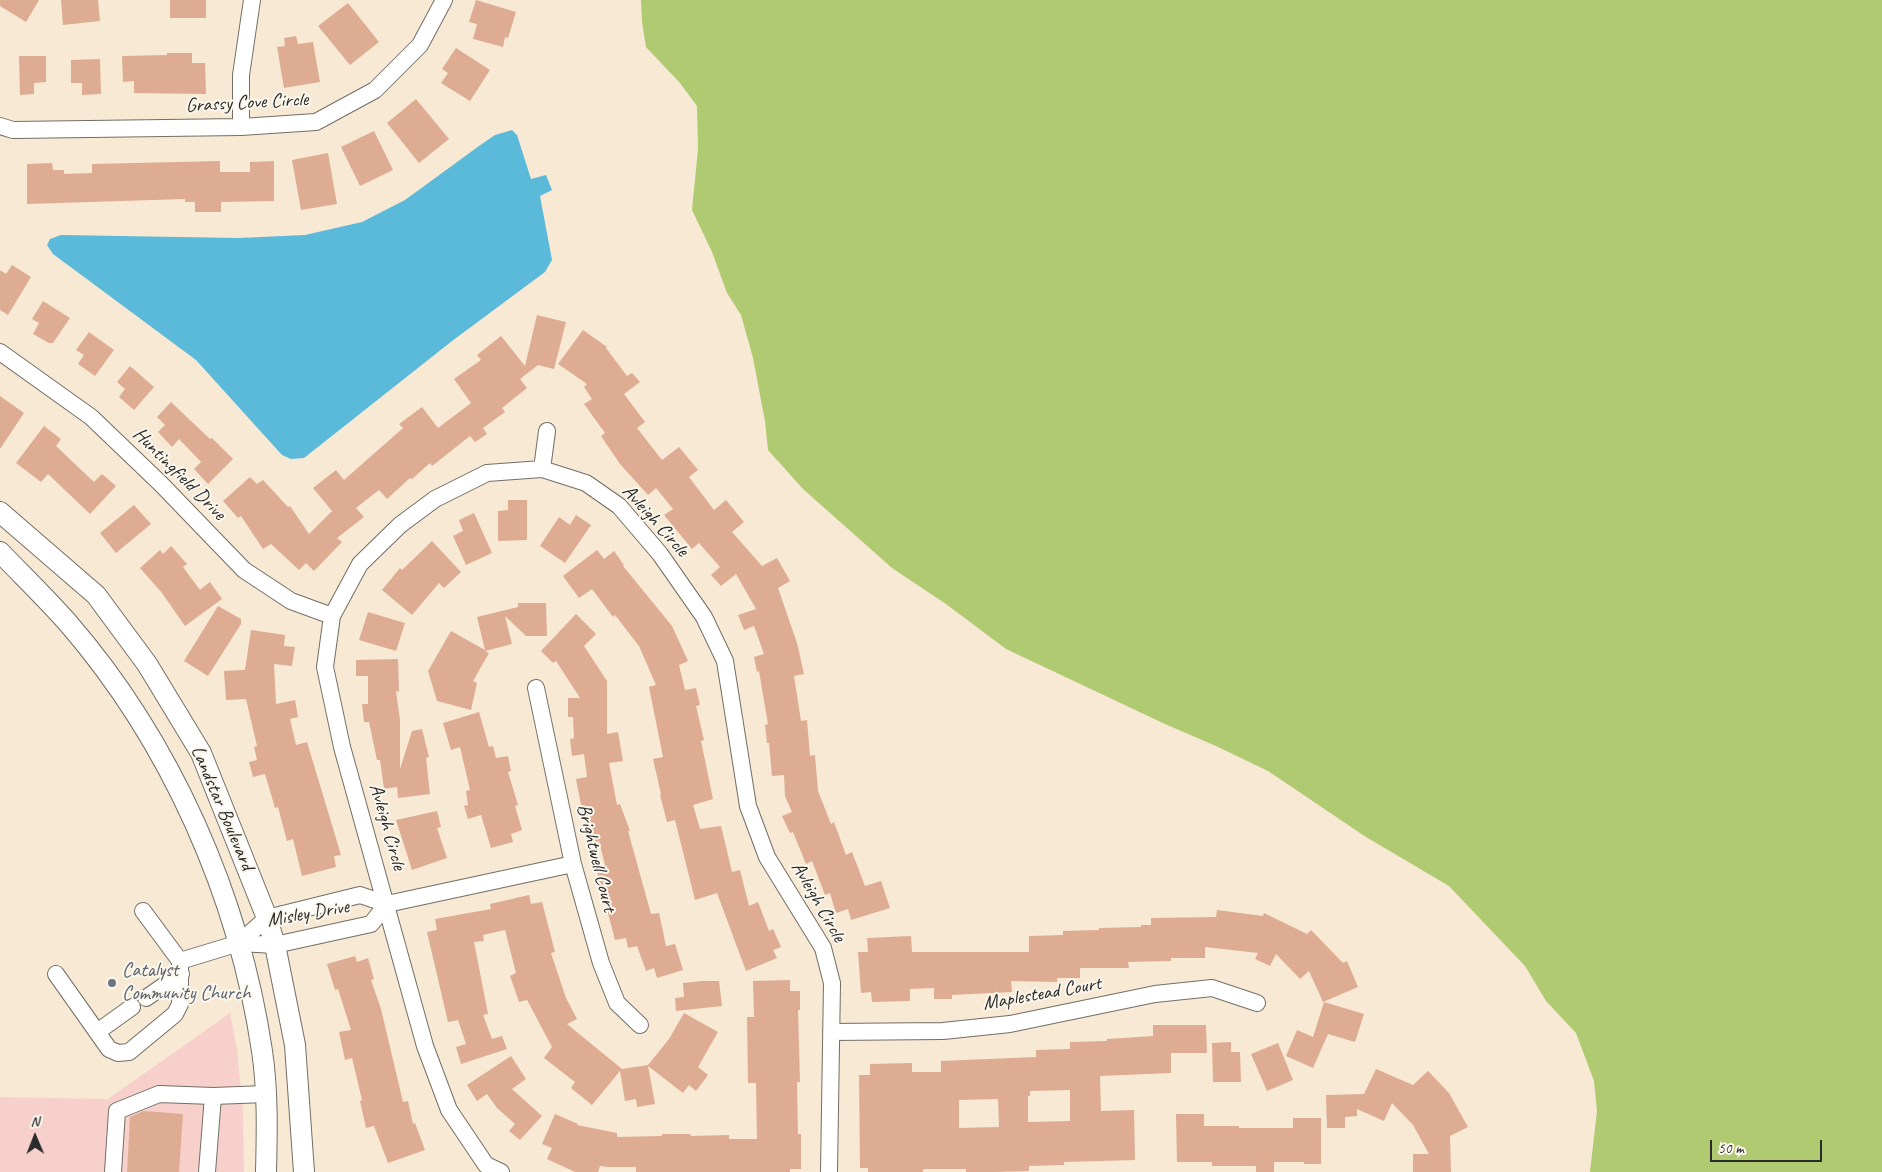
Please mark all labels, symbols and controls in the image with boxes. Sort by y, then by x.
street label: Grassy Cove Circle [185,88,309,118]
street label: Huntingfield Drive [127,422,231,526]
street label: Avleigh Circle [616,480,694,562]
street label: Landstar Boulevard [185,742,259,874]
street label: Avleigh Circle [363,781,411,873]
street label: Brightwell Court [571,802,621,914]
street label: Avleigh Circle [785,858,851,946]
street label: Misley Drive [265,895,351,933]
place label: Catalyst Community Church [122,959,250,1006]
street label: Maplestead Court [981,972,1103,1016]
marker: Catalyst Community Church [106,977,118,989]
north arrow [10,1112,60,1162]
text: N [30,1113,39,1130]
scale bar [1712,1130,1824,1162]
text: 50 m [1718,1139,1744,1158]

